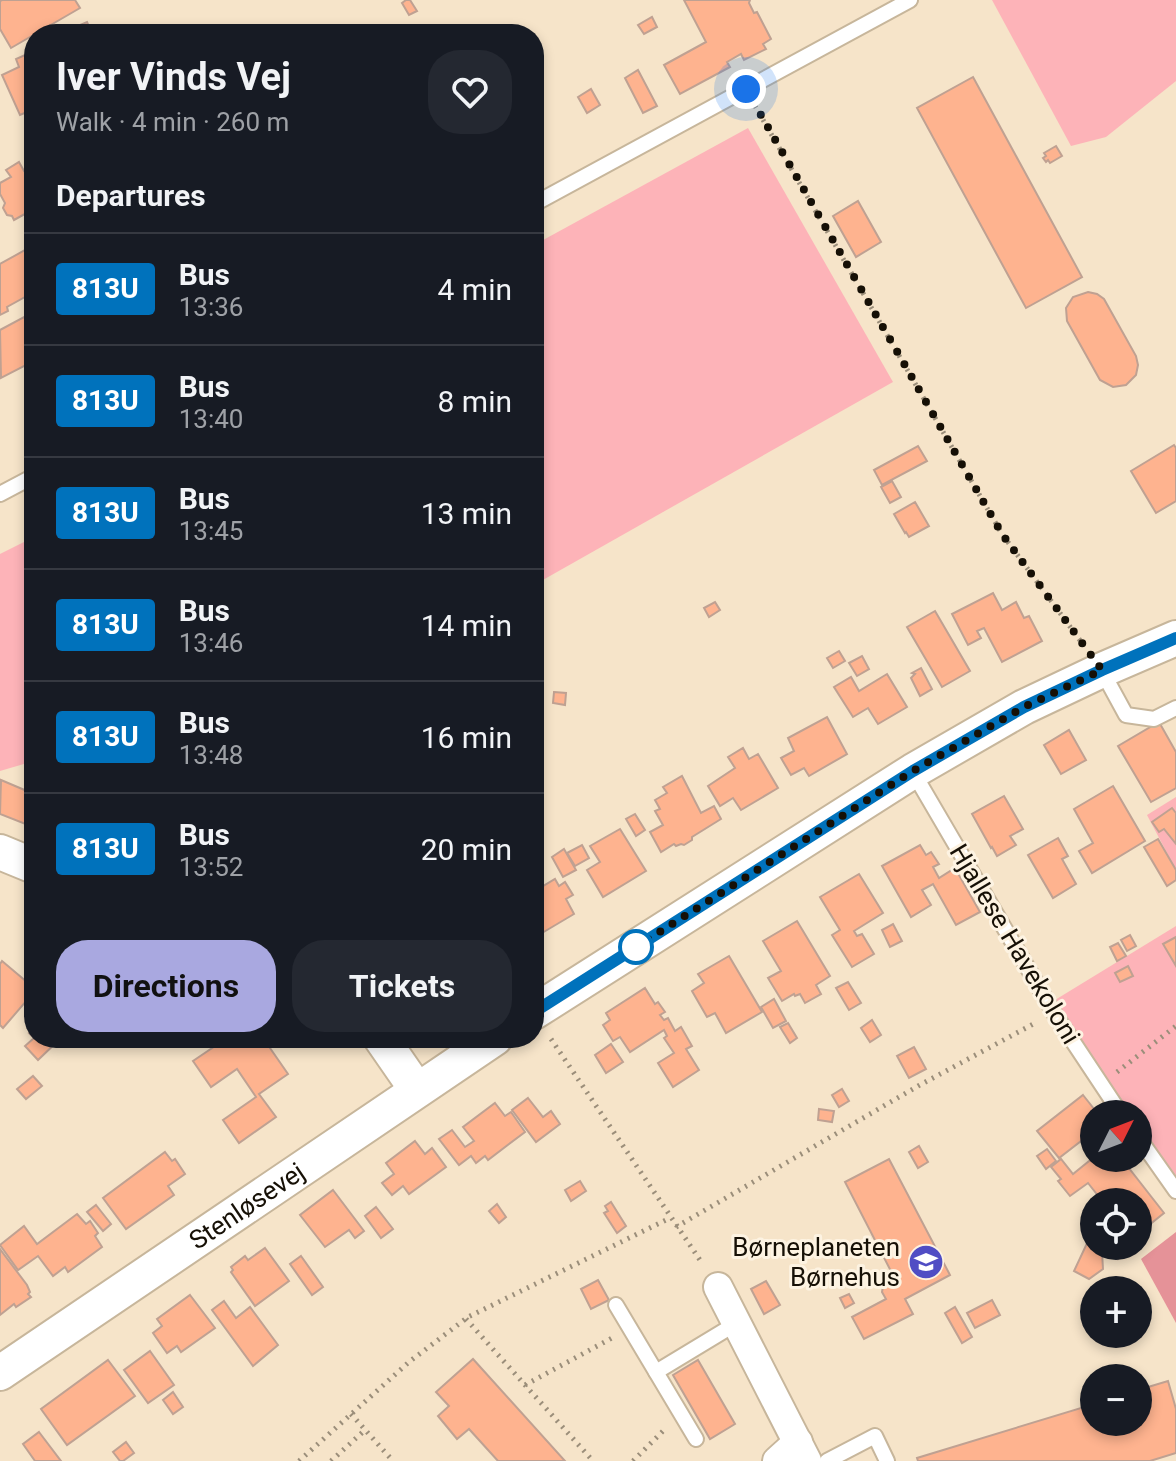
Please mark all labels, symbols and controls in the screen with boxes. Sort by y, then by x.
button: heart [428,50,512,134]
text: Iver Vinds Vej [56,55,291,99]
your location [726,69,766,109]
text: Walk · 4 min · 260 m [56,107,289,137]
text: Departures [56,178,206,213]
text: Bus [179,257,230,292]
text: 813U [72,272,139,305]
text: 4 min [438,272,512,307]
text: 13:36 [179,292,243,322]
text: Bus [179,369,230,404]
text: 813U [72,384,139,417]
text: 8 min [438,384,512,419]
text: 13:40 [179,404,243,434]
text: Bus [179,481,230,516]
text: 813U [72,496,139,529]
text: 13 min [421,496,512,531]
text: 13:45 [179,516,243,546]
text: Bus [179,593,230,628]
text: 813U [72,608,139,641]
text: 14 min [421,608,512,643]
text: 13:46 [179,628,243,658]
text: Bus [179,705,230,740]
text: 813U [72,720,139,753]
text: 16 min [421,720,512,755]
text: 13:48 [179,740,243,770]
text: Bus [179,817,230,852]
text: 813U [72,832,139,865]
text: 20 min [421,832,512,867]
street label: Hjallese Havekoloni [944,839,1086,1049]
text: 13:52 [179,852,243,882]
unlabelled marker [619,930,653,964]
button: Directions [56,940,276,1032]
button: Tickets [292,940,512,1032]
north arrow [1080,1100,1152,1172]
map controls [1080,1100,1152,1436]
street label: Stenløsevej [183,1156,310,1256]
button: locate [1080,1188,1152,1260]
place label: Børneplaneten Børnehus [732,1232,900,1292]
school or university icon: Børneplaneten Børnehus [907,1243,945,1281]
button: + [1080,1276,1152,1348]
button: − [1080,1364,1152,1436]

